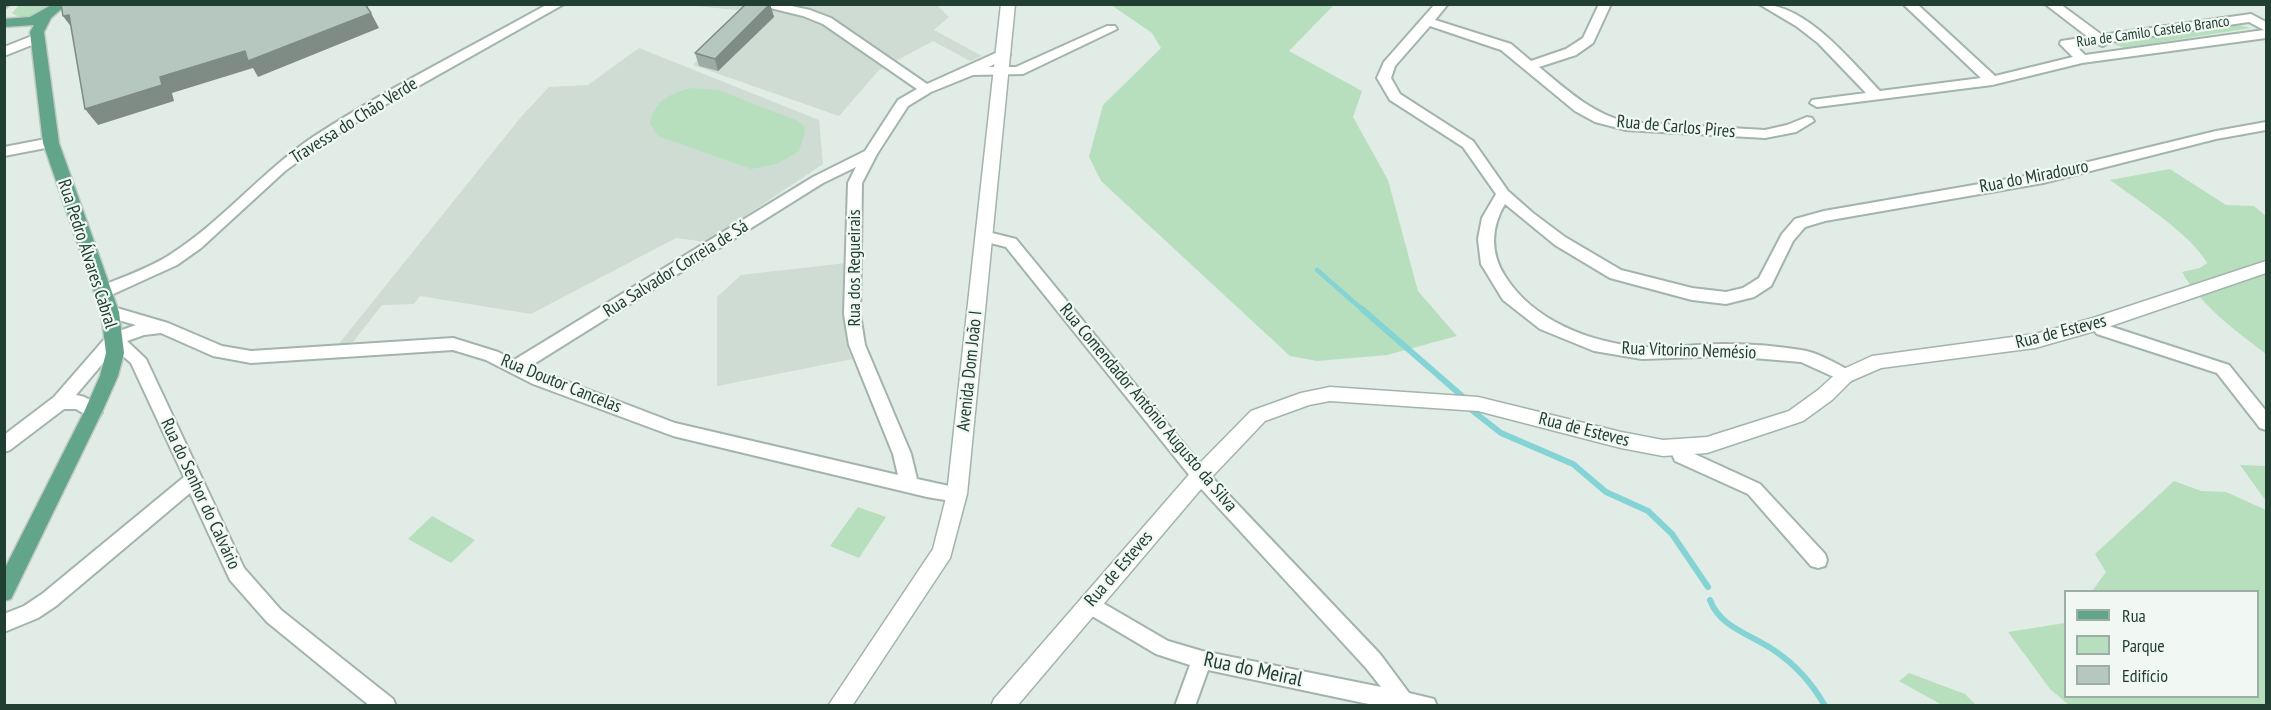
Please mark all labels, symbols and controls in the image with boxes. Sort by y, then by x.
street label: Rua de Camilo Castelo Branco [2075,12,2231,52]
street label: Travessa do Chão Verde [287,73,421,169]
street label: Rua de Carlos Pires [1616,111,1736,143]
street label: Rua do Miradouro [1978,156,2090,198]
street label: Rua Pedro Álvares Cabral [53,177,121,331]
street label: Rua dos Regueirais [844,209,866,327]
street label: Rua Salvador Correia de Sá [600,216,752,322]
street label: Rua Comendador António Augusto da Silva [1055,300,1241,516]
street label: Avenida Dom João I [953,310,987,432]
street label: Rua de Esteves [2013,310,2109,354]
street label: Rua Vitorino Nemésio [1621,338,1757,364]
street label: Rua Doutor Cancelas [498,350,624,418]
street label: Rua de Esteves [1536,408,1632,452]
street label: Rua do Senhor do Calvário [156,415,244,573]
street label: Rua de Esteves [1080,527,1158,611]
legend [2064,590,2259,698]
text: Rua [2122,604,2146,627]
text: Parque [2122,634,2165,657]
street label: Rua do Meiral [1201,647,1305,693]
text: Edifício [2122,664,2168,687]

